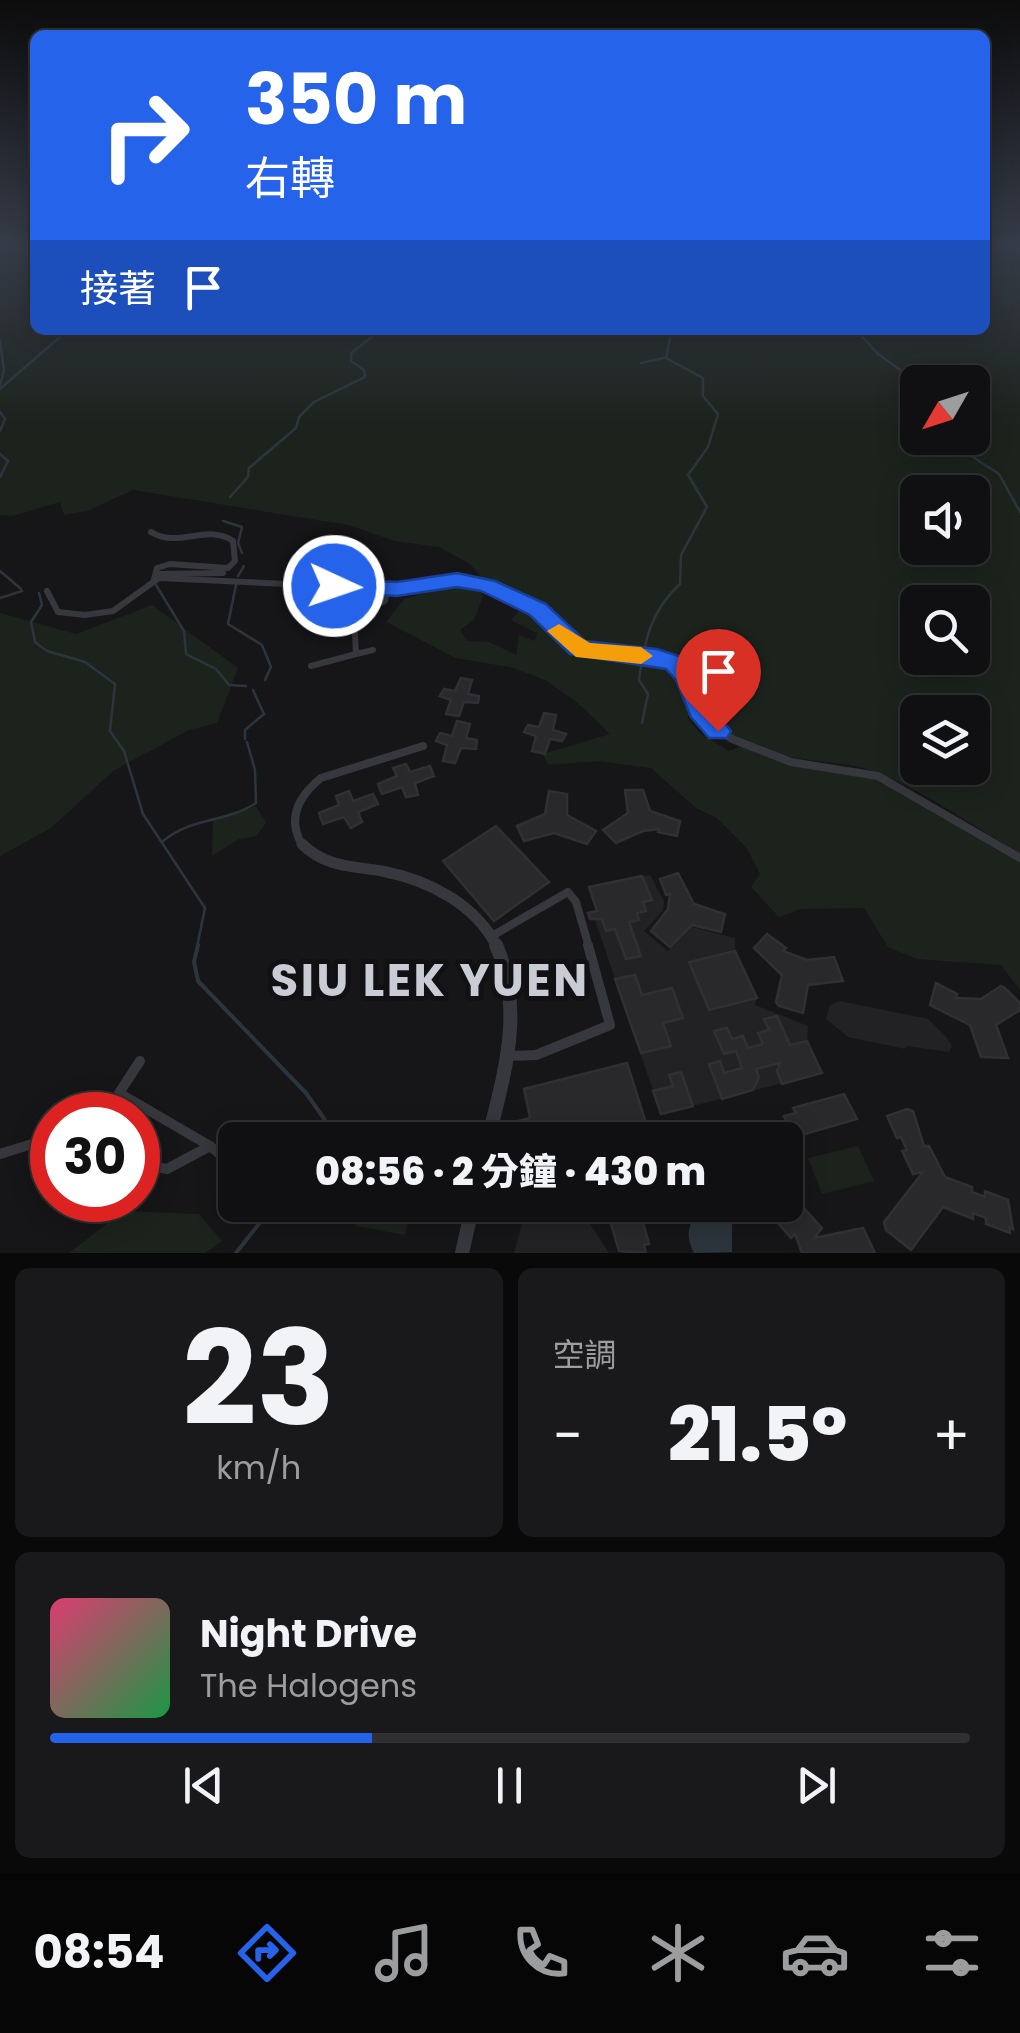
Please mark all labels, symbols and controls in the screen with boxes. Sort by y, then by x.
text: 350 m [245,50,467,149]
icon: right [80,70,210,200]
text: 右轉 [245,147,335,210]
icon: arrive [176,260,231,315]
text: 接著 [80,262,156,315]
north arrow [900,365,990,455]
map controls [900,365,990,785]
button: sound [900,475,990,565]
position arrow [282,534,386,638]
button: search [900,585,990,675]
pin [676,629,761,732]
icon: arrive [691,644,746,699]
button: layers [900,695,990,785]
district label: SIU LEK YUEN [270,949,590,1012]
speed limit sign: 30 [30,1092,160,1222]
text: 08:56 · 2 分鐘 · 430 m [315,1145,706,1198]
text: 23 [182,1287,335,1470]
text: 空調 [553,1332,617,1377]
text: 21.5° [668,1382,847,1487]
text: − [553,1397,583,1474]
text: + [932,1397,970,1474]
text: km/h [216,1445,301,1490]
text: Night Drive [200,1607,417,1660]
text: The Halogens [200,1663,417,1708]
icon: previous [176,1758,231,1813]
icon: pause [482,1758,537,1813]
icon: next [789,1758,844,1813]
icon: directions [232,1918,302,1988]
icon: music [369,1918,439,1988]
icon: phone [506,1918,576,1988]
icon: climate [643,1918,713,1988]
icon: car [780,1918,850,1988]
icon: filters [917,1918,987,1988]
text: 08:54 [34,1921,165,1984]

